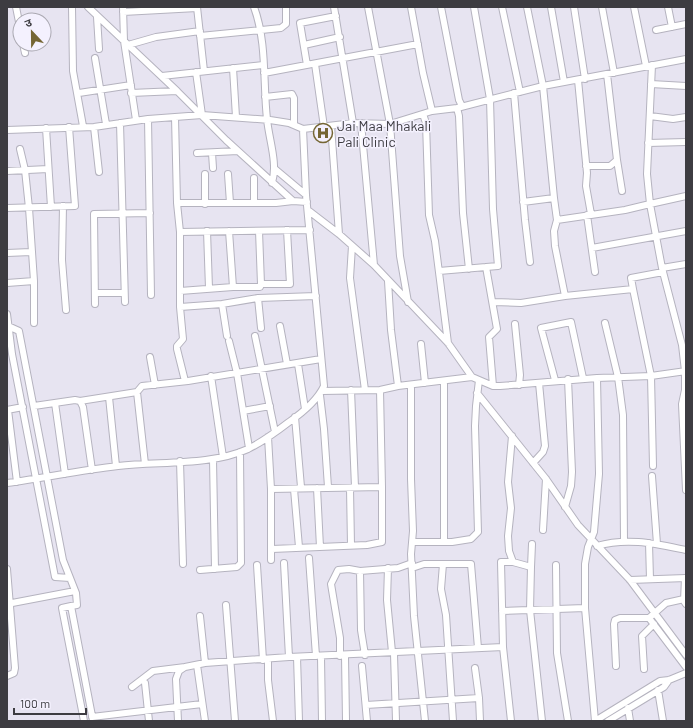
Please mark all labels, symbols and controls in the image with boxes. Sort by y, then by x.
north arrow [12,12,52,52]
text: उ [23,15,34,29]
place label: Jai Maa Mhakali Pali Clinic [337,117,431,150]
hospital icon: Jai Maa Mhakali Pali Clinic [312,122,334,144]
scale bar [14,690,86,716]
text: 100 m [20,696,50,710]

